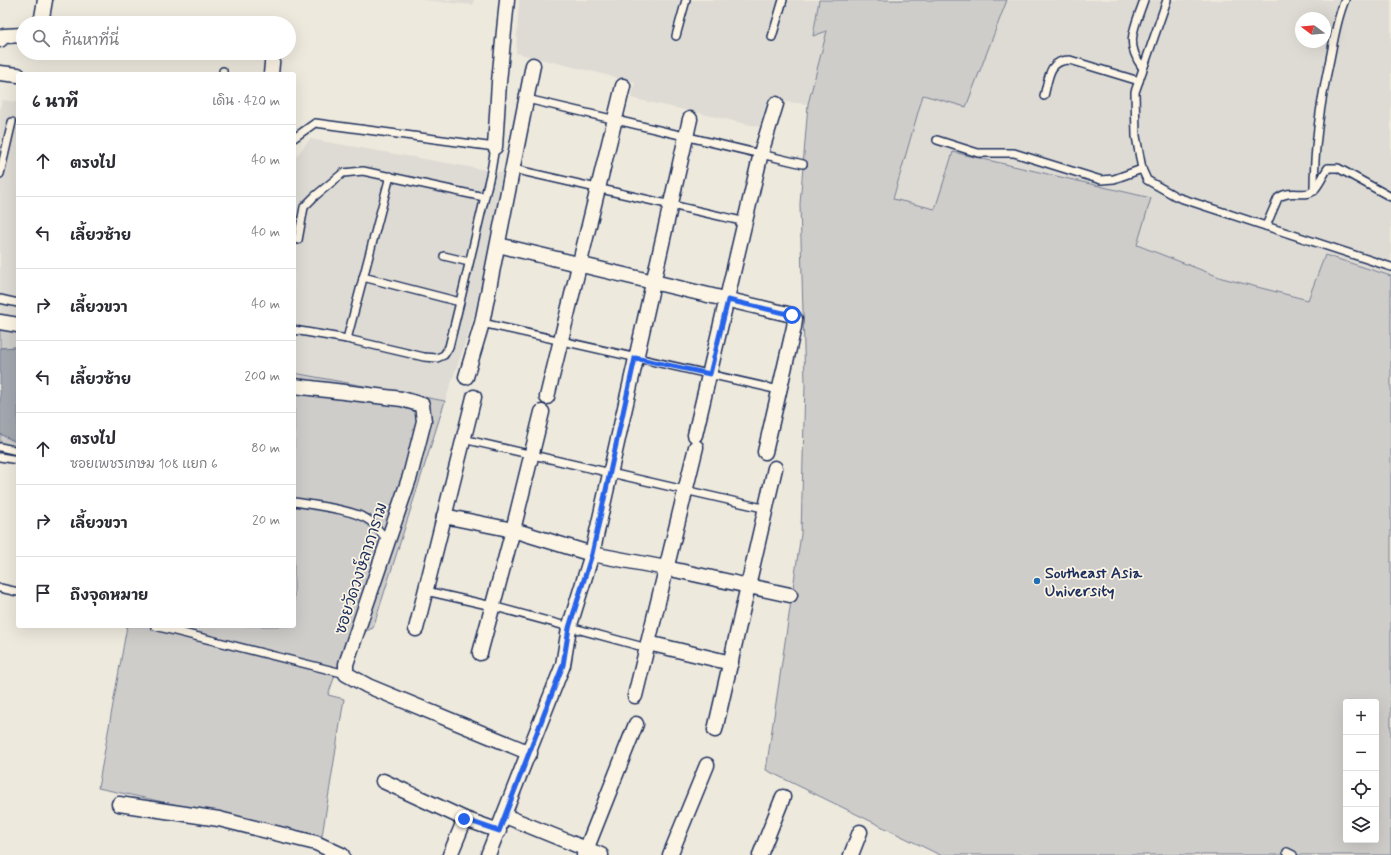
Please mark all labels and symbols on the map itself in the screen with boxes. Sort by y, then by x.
north arrow [1295,12,1331,48]
route start [783,306,801,324]
street label: ซอยวัดวงษ์ลาภาราม [328,499,393,637]
place label: Southeast Asia University [1045,563,1143,602]
marker: Southeast Asia University [1032,576,1042,586]
route end [455,810,473,828]

